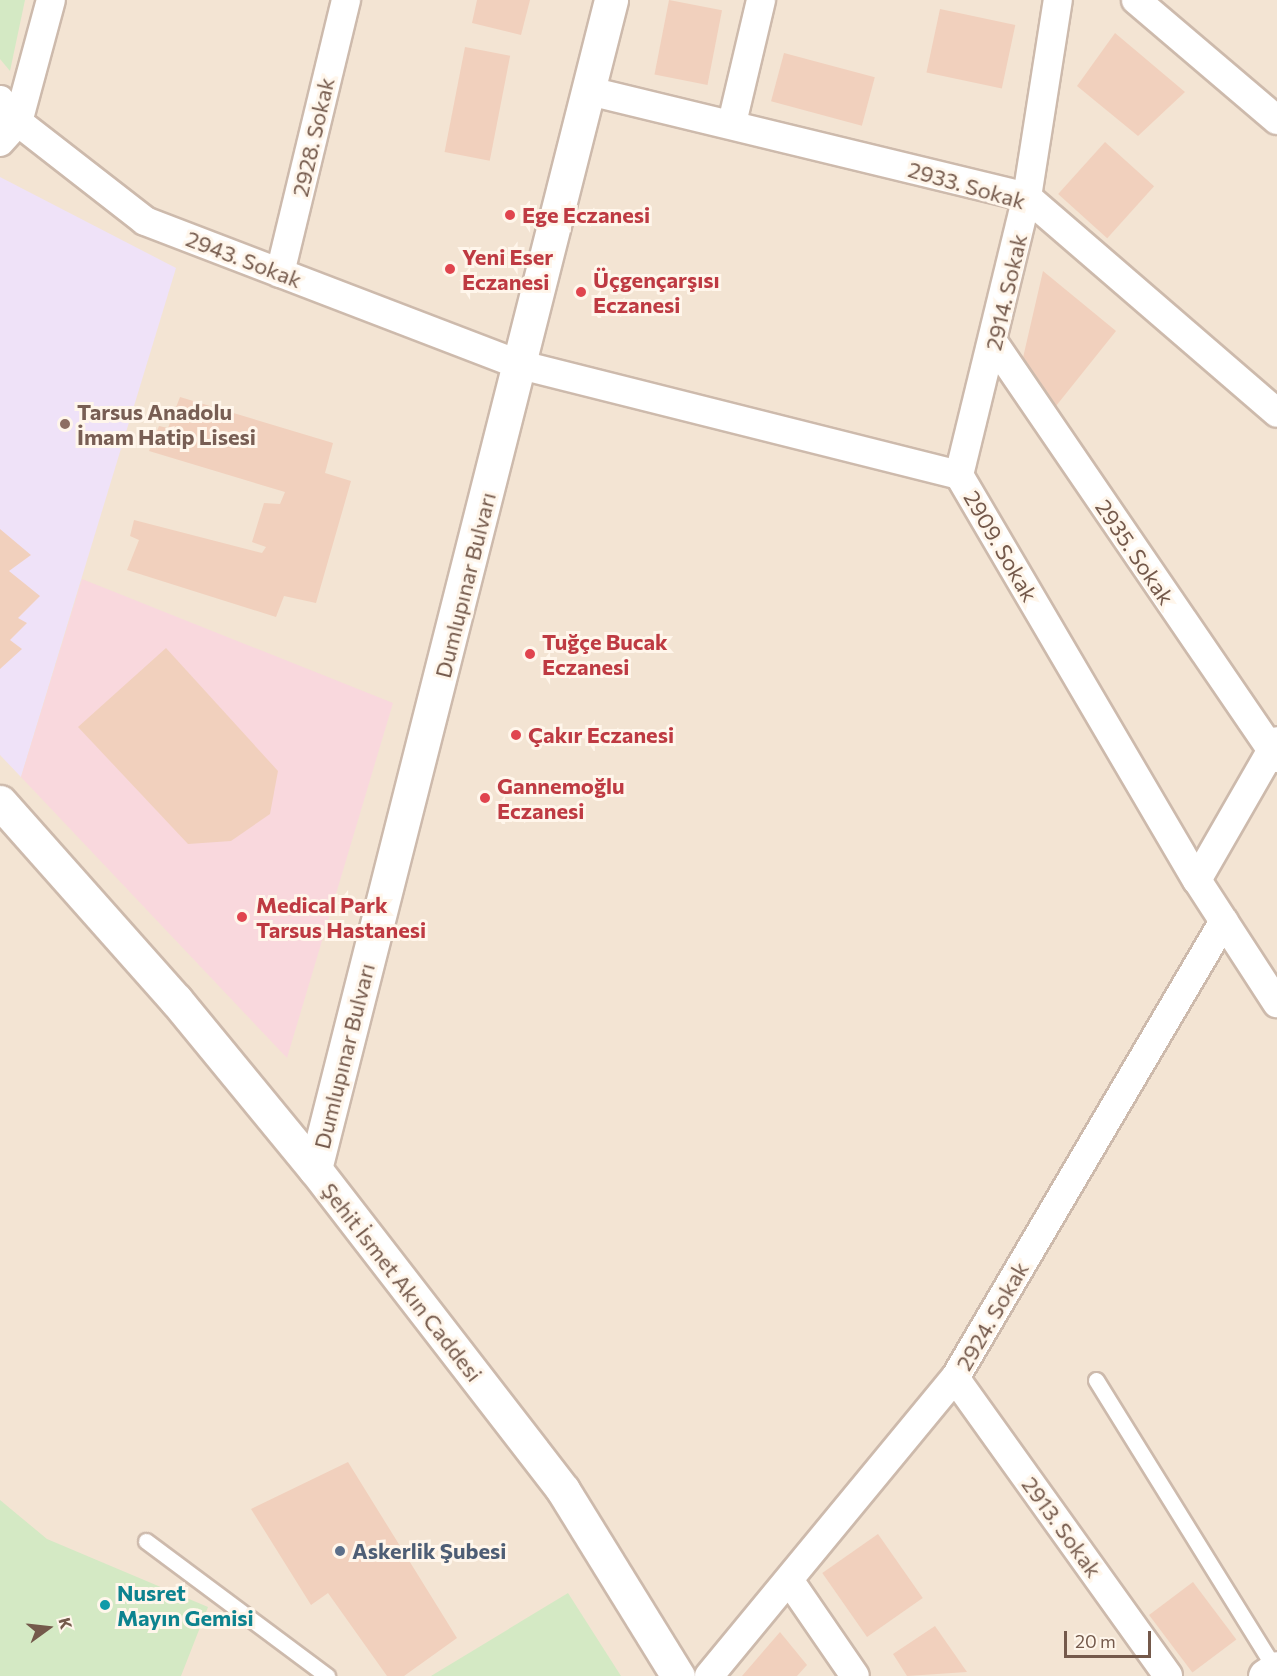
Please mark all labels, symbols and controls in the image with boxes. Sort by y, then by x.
street label: 2928. Sokak [286,75,340,199]
street label: 2933. Sokak [905,156,1029,214]
place label: Ege Eczanesi [522,202,650,228]
marker: Ege Eczanesi [503,208,517,222]
street label: 2943. Sokak [182,225,306,293]
street label: 2914. Sokak [980,231,1032,353]
place label: Yeni Eser Eczanesi [462,243,553,294]
marker: Yeni Eser Eczanesi [443,262,457,276]
place label: Üçgençarşısı Eczanesi [593,266,720,318]
marker: Üçgençarşısı Eczanesi [574,285,588,299]
place label: Tarsus Anadolu İmam Hatip Lisesi [77,398,256,450]
marker: Tarsus Anadolu İmam Hatip Lisesi [58,417,72,431]
street label: 2909. Sokak [959,486,1043,606]
street label: Dumlupınar Bulvarı [429,489,501,681]
street label: 2935. Sokak [1090,494,1180,610]
place label: Tuğçe Bucak Eczanesi [542,628,668,680]
marker: Tuğçe Bucak Eczanesi [523,647,537,661]
place label: Çakır Eczanesi [528,722,674,748]
marker: Çakır Eczanesi [509,728,523,742]
place label: Gannemoğlu Eczanesi [497,772,625,824]
marker: Gannemoğlu Eczanesi [478,791,492,805]
place label: Medical Park Tarsus Hastanesi [256,891,426,942]
marker: Medical Park Tarsus Hastanesi [233,908,251,926]
street label: Dumlupınar Bulvarı [308,960,380,1152]
street label: Şehit İsmet Akın Caddesi [316,1177,488,1387]
street label: 2924. Sokak [950,1257,1034,1375]
street label: 2913. Sokak [1017,1472,1107,1582]
place label: Askerlik Şubesi [352,1538,506,1564]
marker: Askerlik Şubesi [333,1544,347,1558]
place label: Nusret Mayın Gemisi [117,1579,254,1630]
north arrow [18,1598,78,1658]
marker: Nusret Mayın Gemisi [98,1598,112,1612]
text: K [55,1615,76,1631]
scale bar [1067,1619,1154,1657]
text: 20 m [1075,1630,1116,1652]

